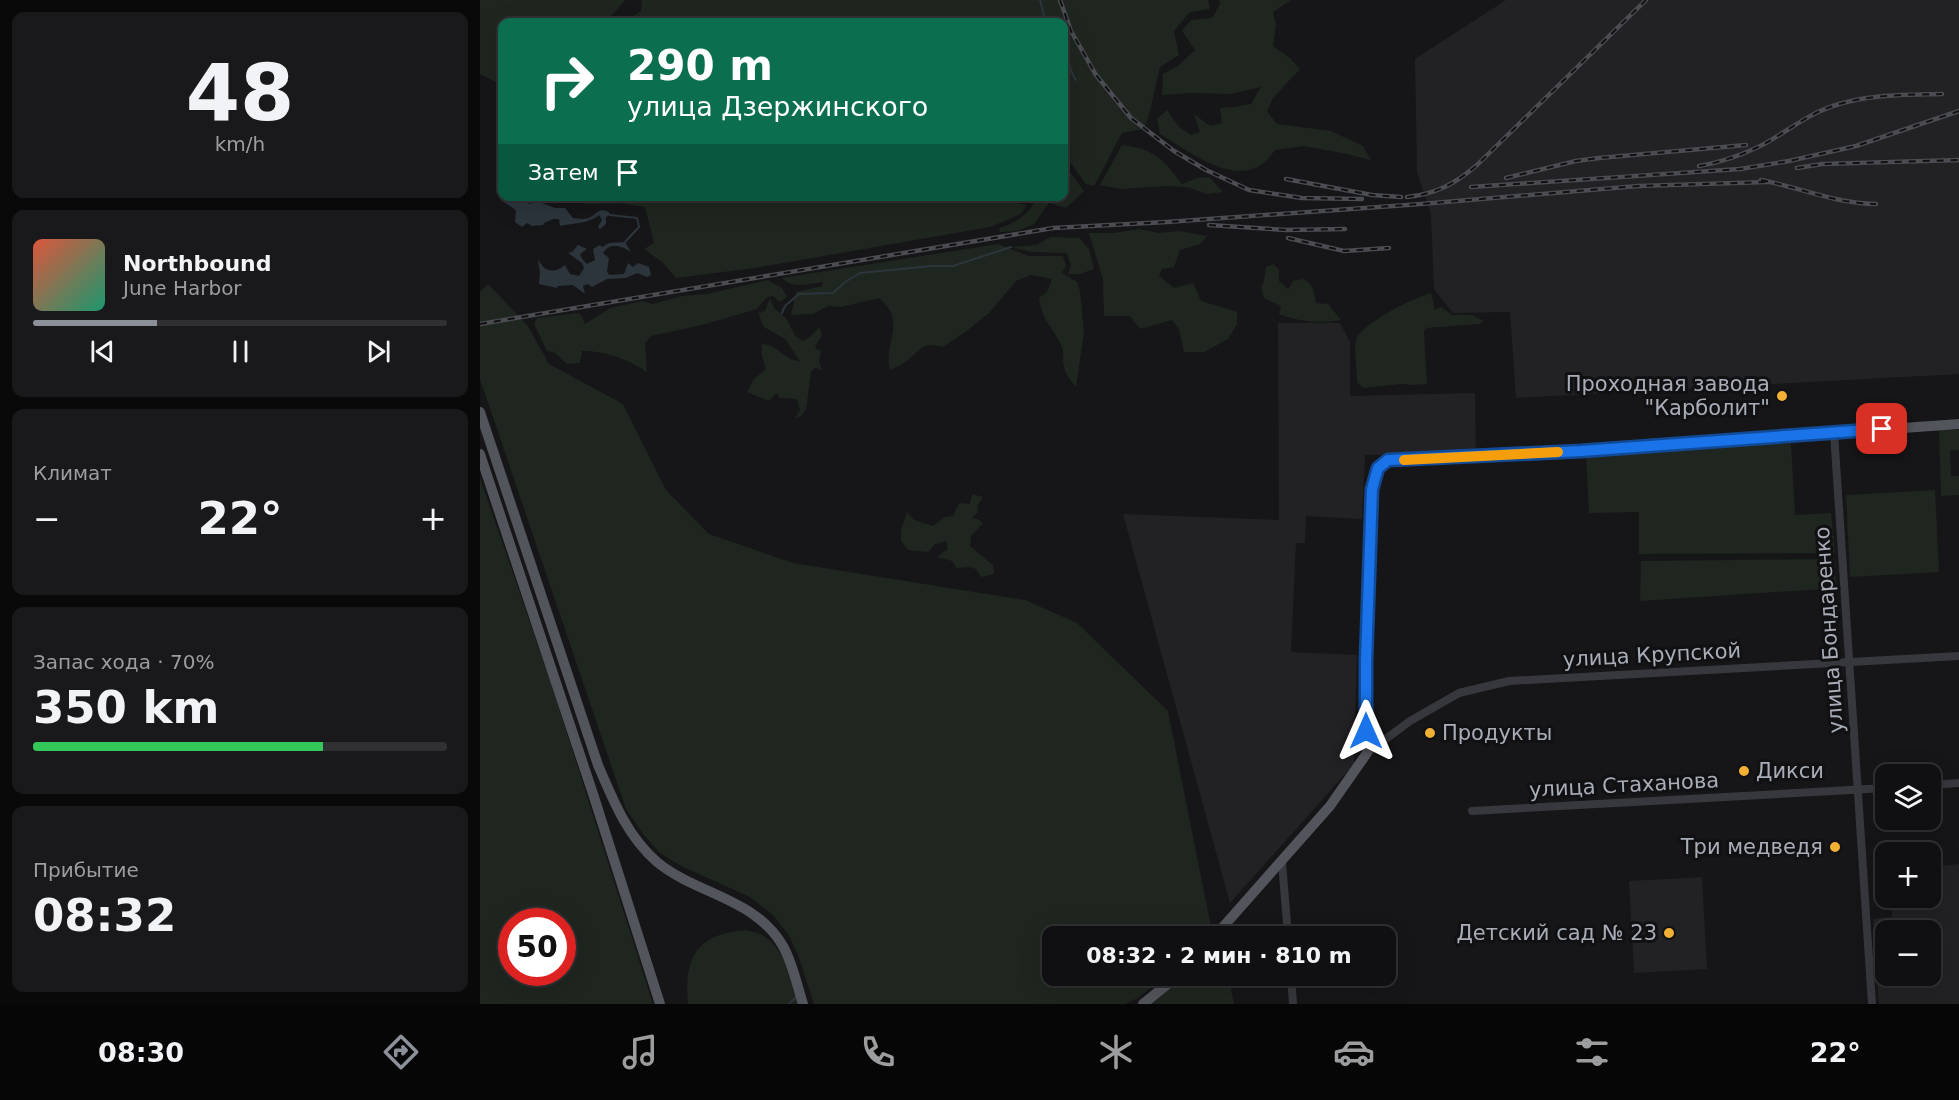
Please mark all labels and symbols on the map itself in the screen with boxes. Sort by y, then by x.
place label: Проходная завода "Карболит" [1566,372,1770,420]
marker: Проходная завода "Карболит" [1775,389,1789,403]
pin [1856,403,1907,454]
street label: улица Бондаренко [1810,526,1848,734]
street label: улица Крупской [1562,638,1742,672]
position arrow [1334,699,1398,763]
place label: Продукты [1442,721,1552,745]
marker: Продукты [1423,726,1437,740]
place label: Дикси [1756,759,1824,783]
marker: Дикси [1737,764,1751,778]
street label: улица Стаханова [1528,768,1720,802]
place label: Три медведя [1680,835,1823,859]
marker: Три медведя [1828,840,1842,854]
speed limit sign: 50 [498,908,576,986]
place label: Детский сад № 23 [1456,921,1657,945]
marker: Детский сад № 23 [1662,926,1676,940]

